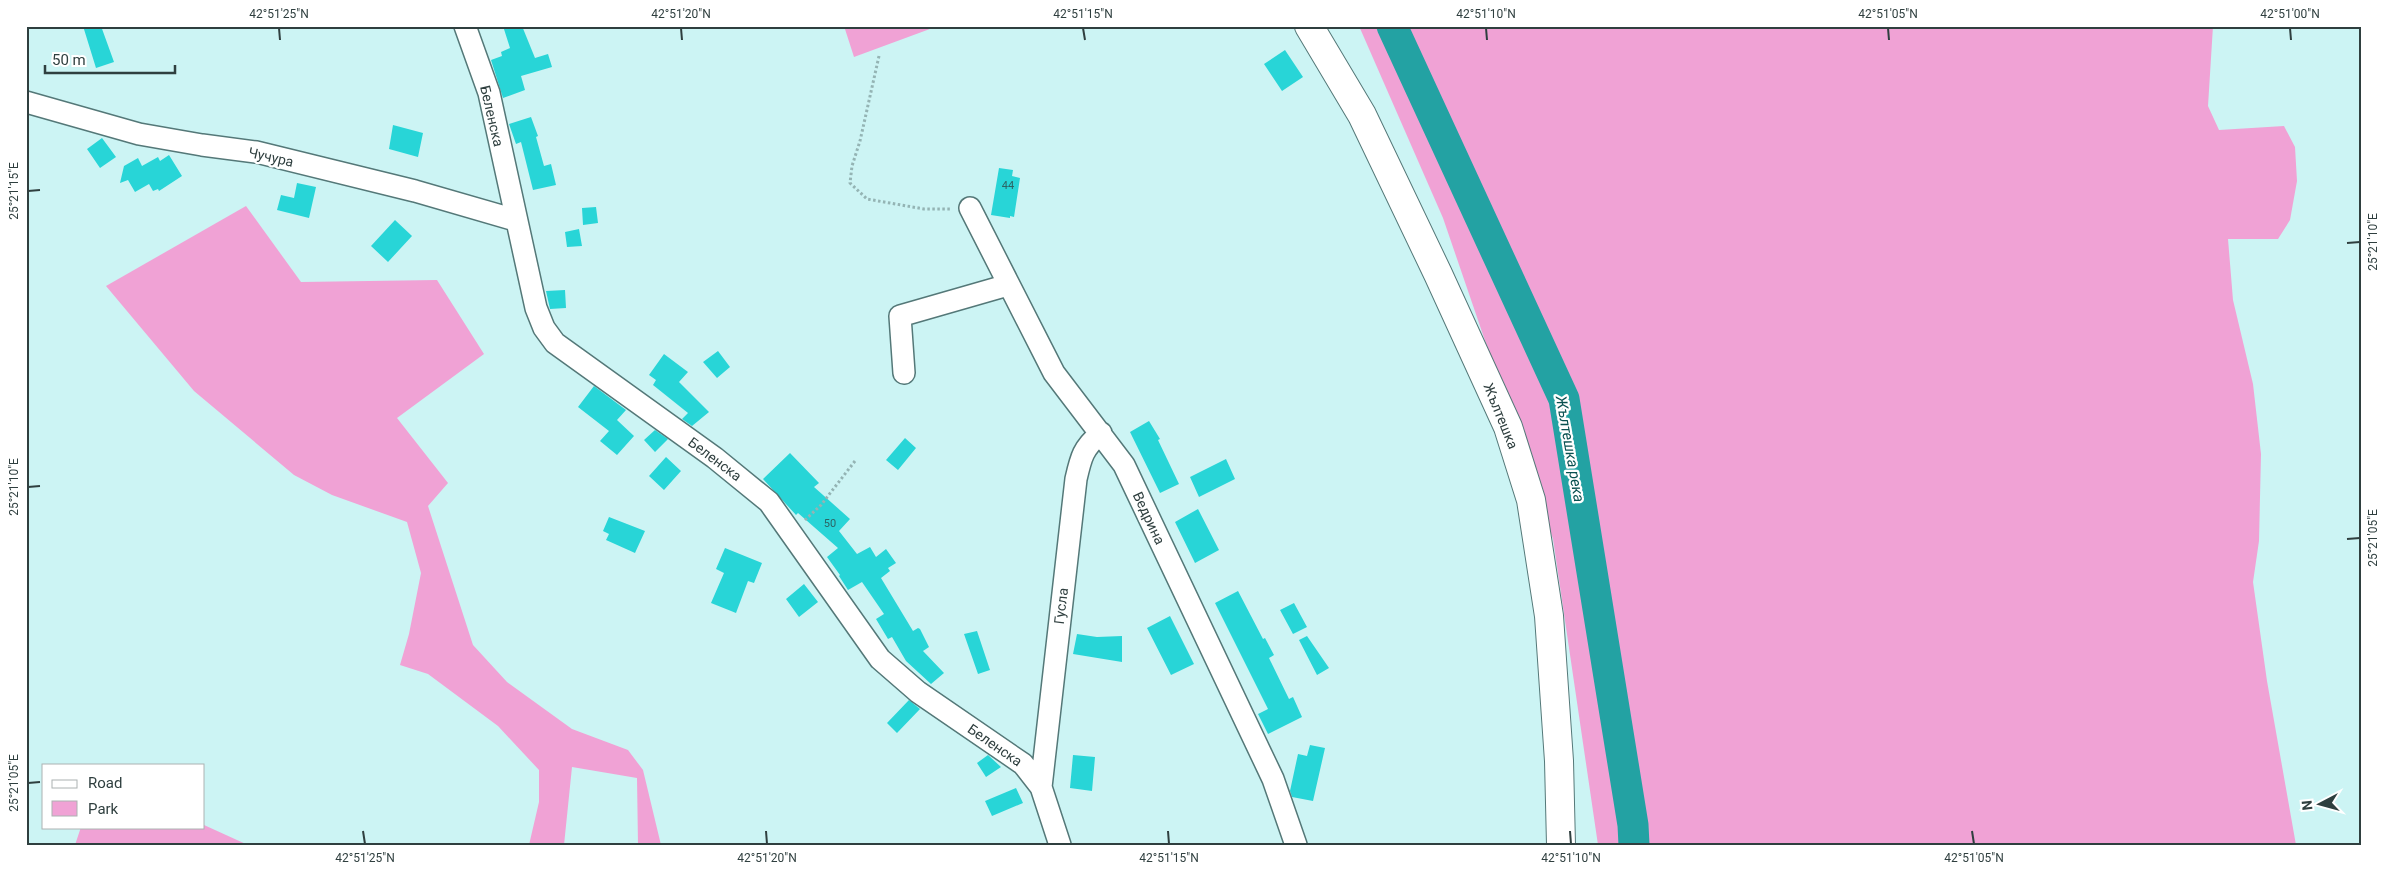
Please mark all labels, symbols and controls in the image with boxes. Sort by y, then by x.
text: 42°51'25"N [249,7,309,21]
text: 42°51'20"N [651,7,711,21]
text: 42°51'15"N [1053,7,1113,21]
text: 42°51'10"N [1456,7,1516,21]
text: 42°51'05"N [1858,7,1918,21]
text: 42°51'00"N [2260,7,2320,21]
scale bar [45,42,175,74]
text: 50 m [52,51,86,69]
street label: Беленска [477,84,507,148]
street label: Чучура [247,144,295,170]
text: 25°21'15"E [7,162,21,220]
house number: 44 [1002,179,1014,192]
text: 25°21'10"E [2366,213,2380,271]
street label: Жълтешка [1481,381,1521,451]
water label: Жълтешка река [1552,393,1588,504]
street label: Беленска [685,434,745,484]
text: 25°21'10"E [7,458,21,516]
street label: Ведрина [1130,489,1168,547]
text: 25°21'05"E [2366,509,2380,567]
house number: 50 [824,517,836,530]
street label: Гусла [1051,587,1071,625]
street label: Беленска [965,721,1025,769]
text: 25°21'05"E [7,754,21,812]
legend [42,764,205,828]
text: Road [88,774,122,792]
north arrow [2294,778,2344,828]
text: Park [88,800,119,818]
text: N [2299,800,2316,811]
text: 42°51'25"N [335,851,395,865]
text: 42°51'20"N [737,851,797,865]
text: 42°51'15"N [1139,851,1199,865]
text: 42°51'10"N [1541,851,1601,865]
text: 42°51'05"N [1944,851,2004,865]

